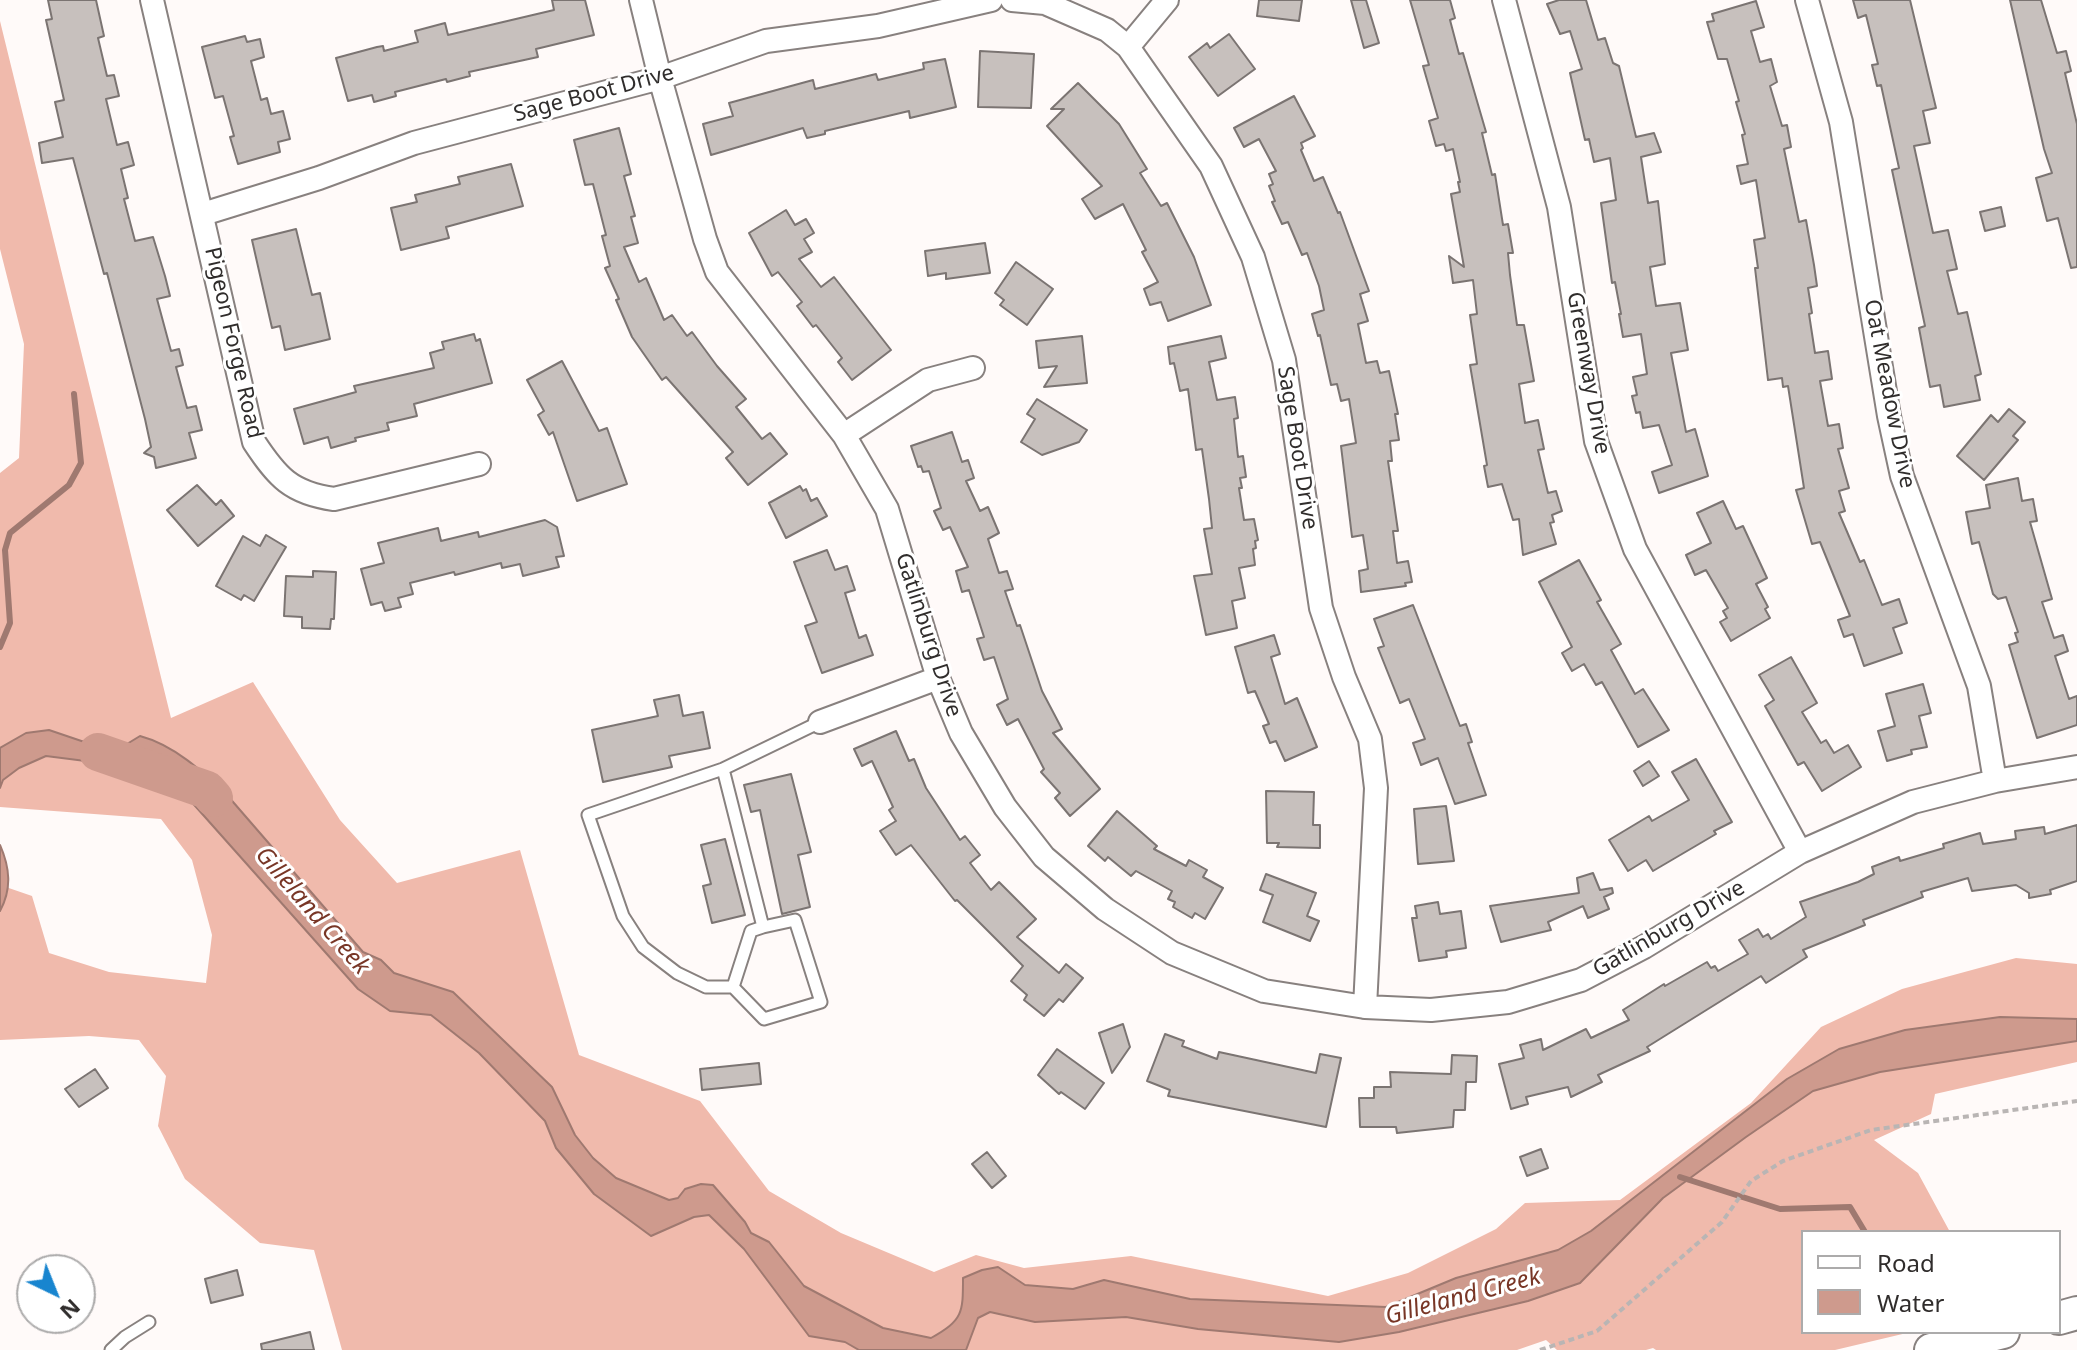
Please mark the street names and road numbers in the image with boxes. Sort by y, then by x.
street label: Sage Boot Drive [511,60,677,128]
street label: Pigeon Forge Road [198,245,268,441]
street label: Greenway Drive [1561,290,1615,456]
street label: Oat Meadow Drive [1858,297,1920,491]
street label: Sage Boot Drive [1271,364,1323,532]
street label: Gatlinburg Drive [889,550,967,720]
street label: Gatlinburg Drive [1588,875,1750,983]

